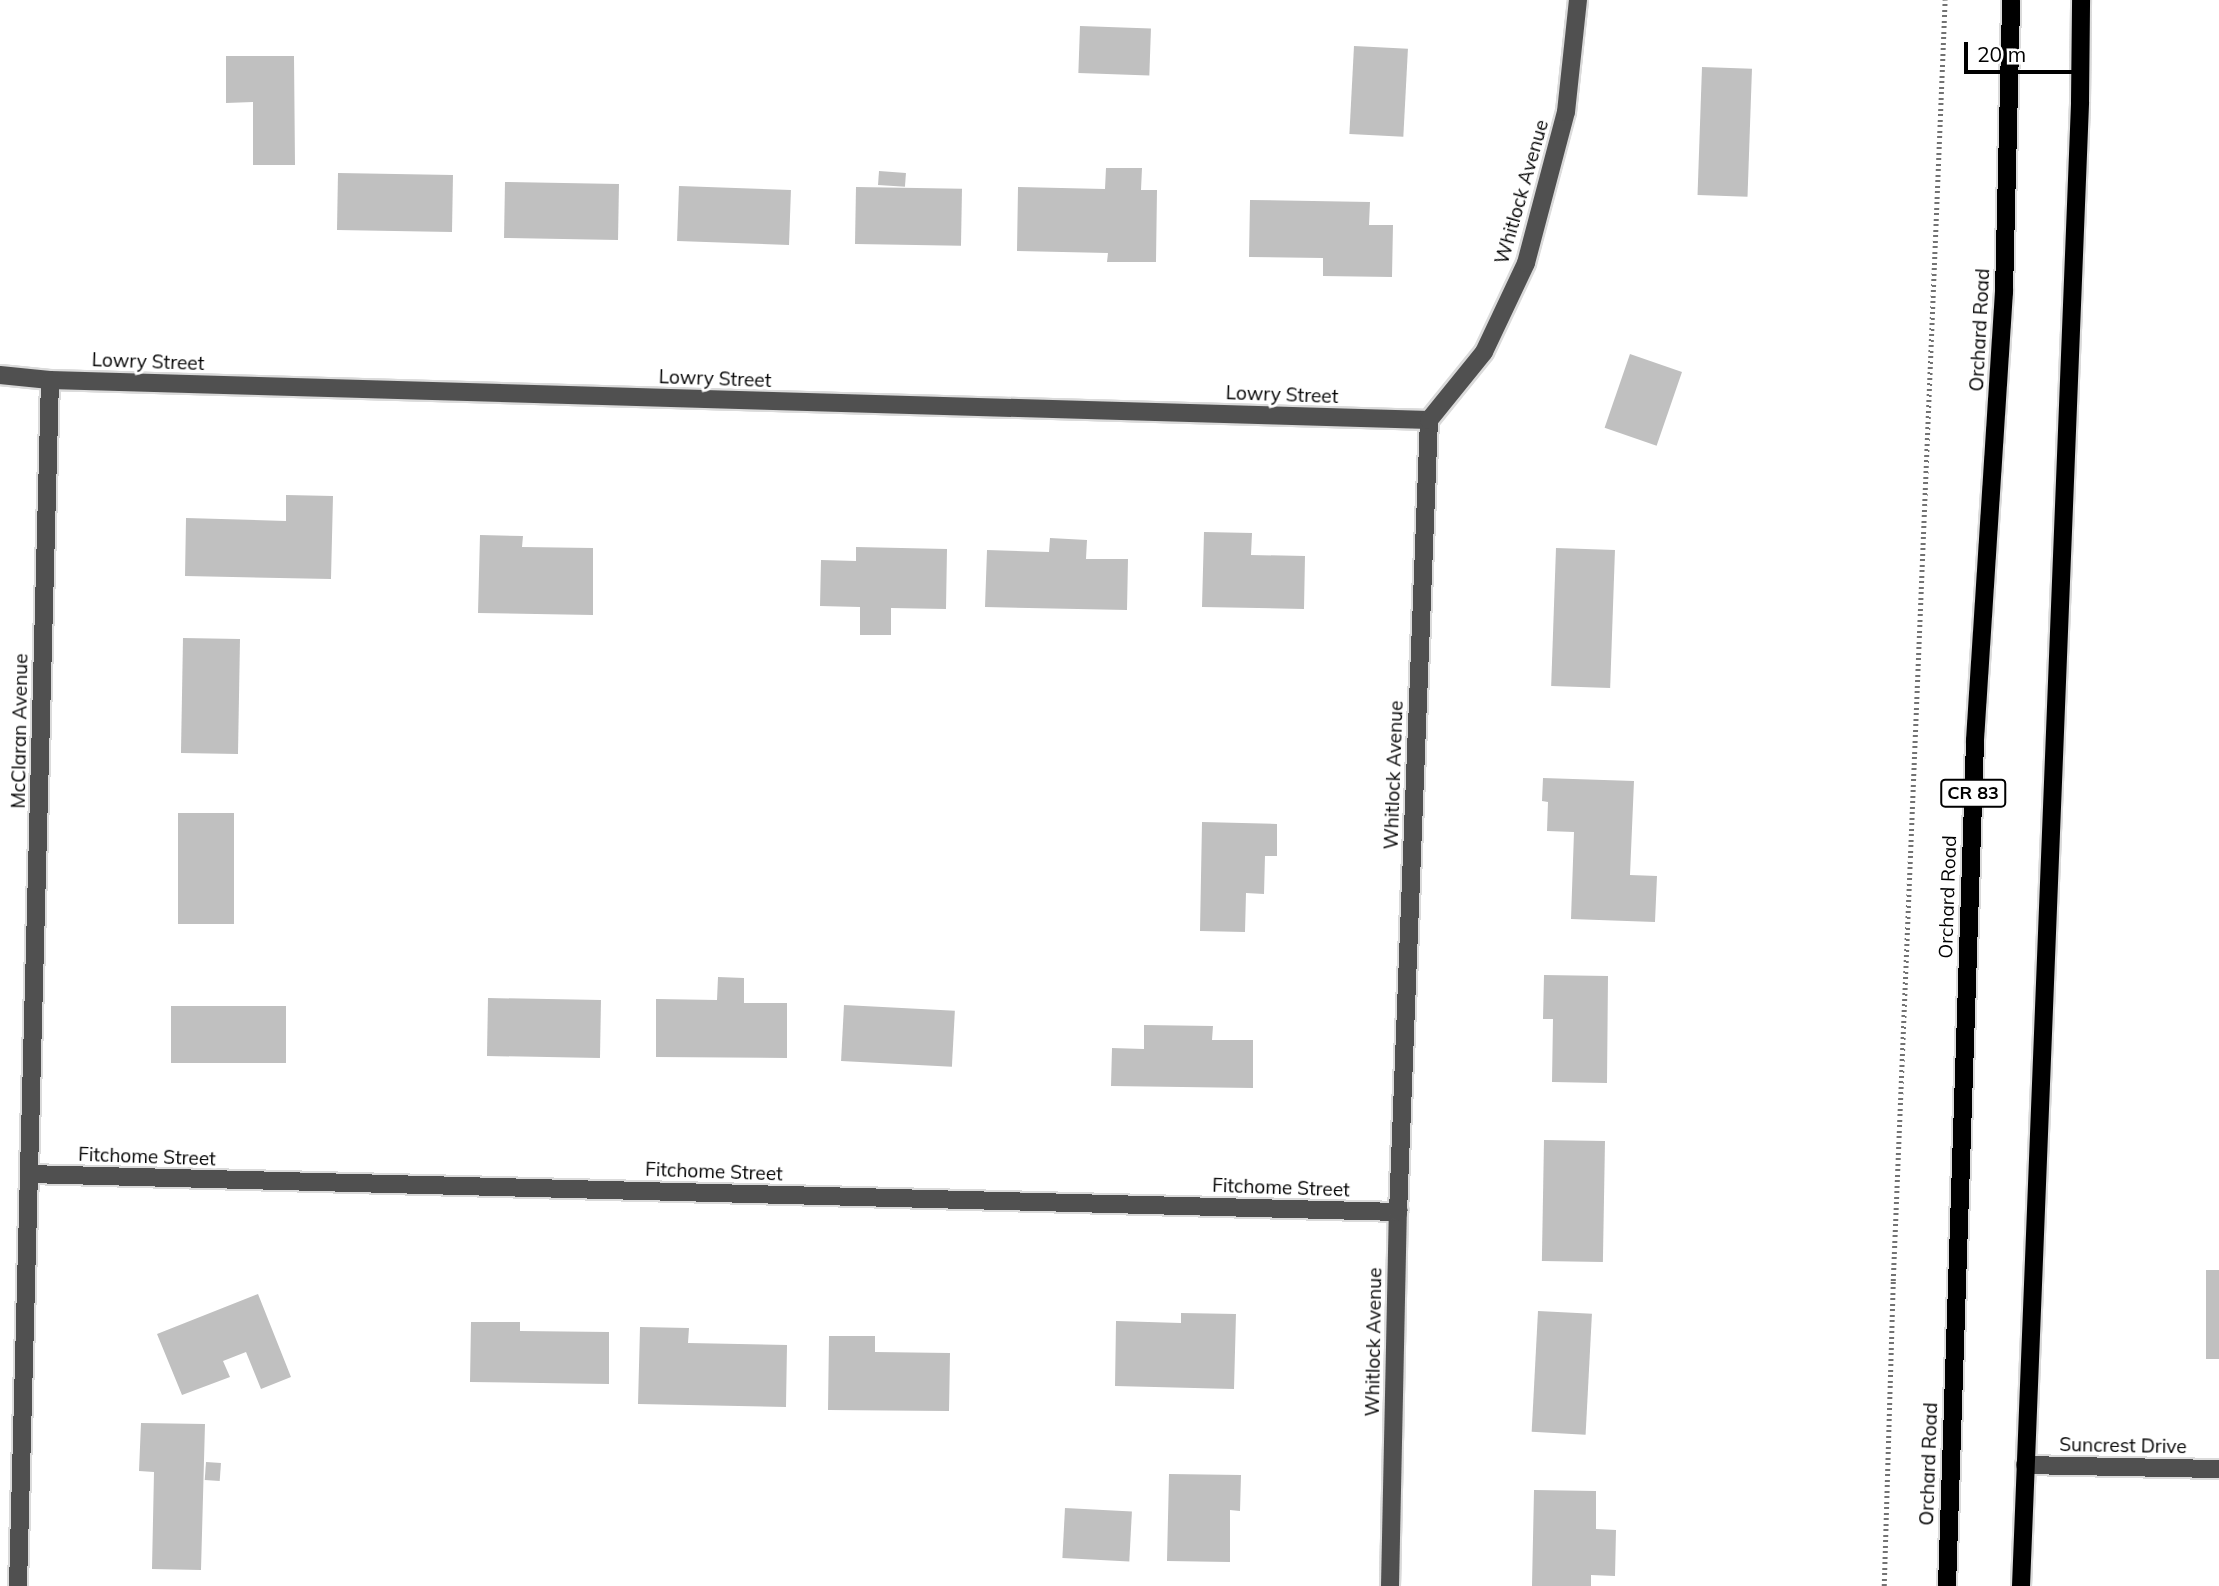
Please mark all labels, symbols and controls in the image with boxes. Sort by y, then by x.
scale bar [1967,28,2081,72]
text: 20 m [1977,41,2026,67]
street label: Whitlock Avenue [1490,117,1554,267]
street label: Orchard Road [1965,268,1995,392]
street label: Lowry Street [91,349,205,375]
street label: Lowry Street [658,366,772,392]
street label: Lowry Street [1225,382,1339,408]
street label: McClaran Avenue [7,653,33,809]
street label: Whitlock Avenue [1380,700,1408,850]
road number: CR 83 [1940,778,2006,808]
street label: Orchard Road [1934,835,1962,959]
street label: Fitchome Street [78,1143,216,1171]
street label: Fitchome Street [645,1158,783,1186]
street label: Fitchome Street [1212,1174,1350,1202]
street label: Whitlock Avenue [1361,1267,1387,1417]
street label: Orchard Road [1915,1402,1943,1526]
street label: Suncrest Drive [2059,1433,2187,1459]

